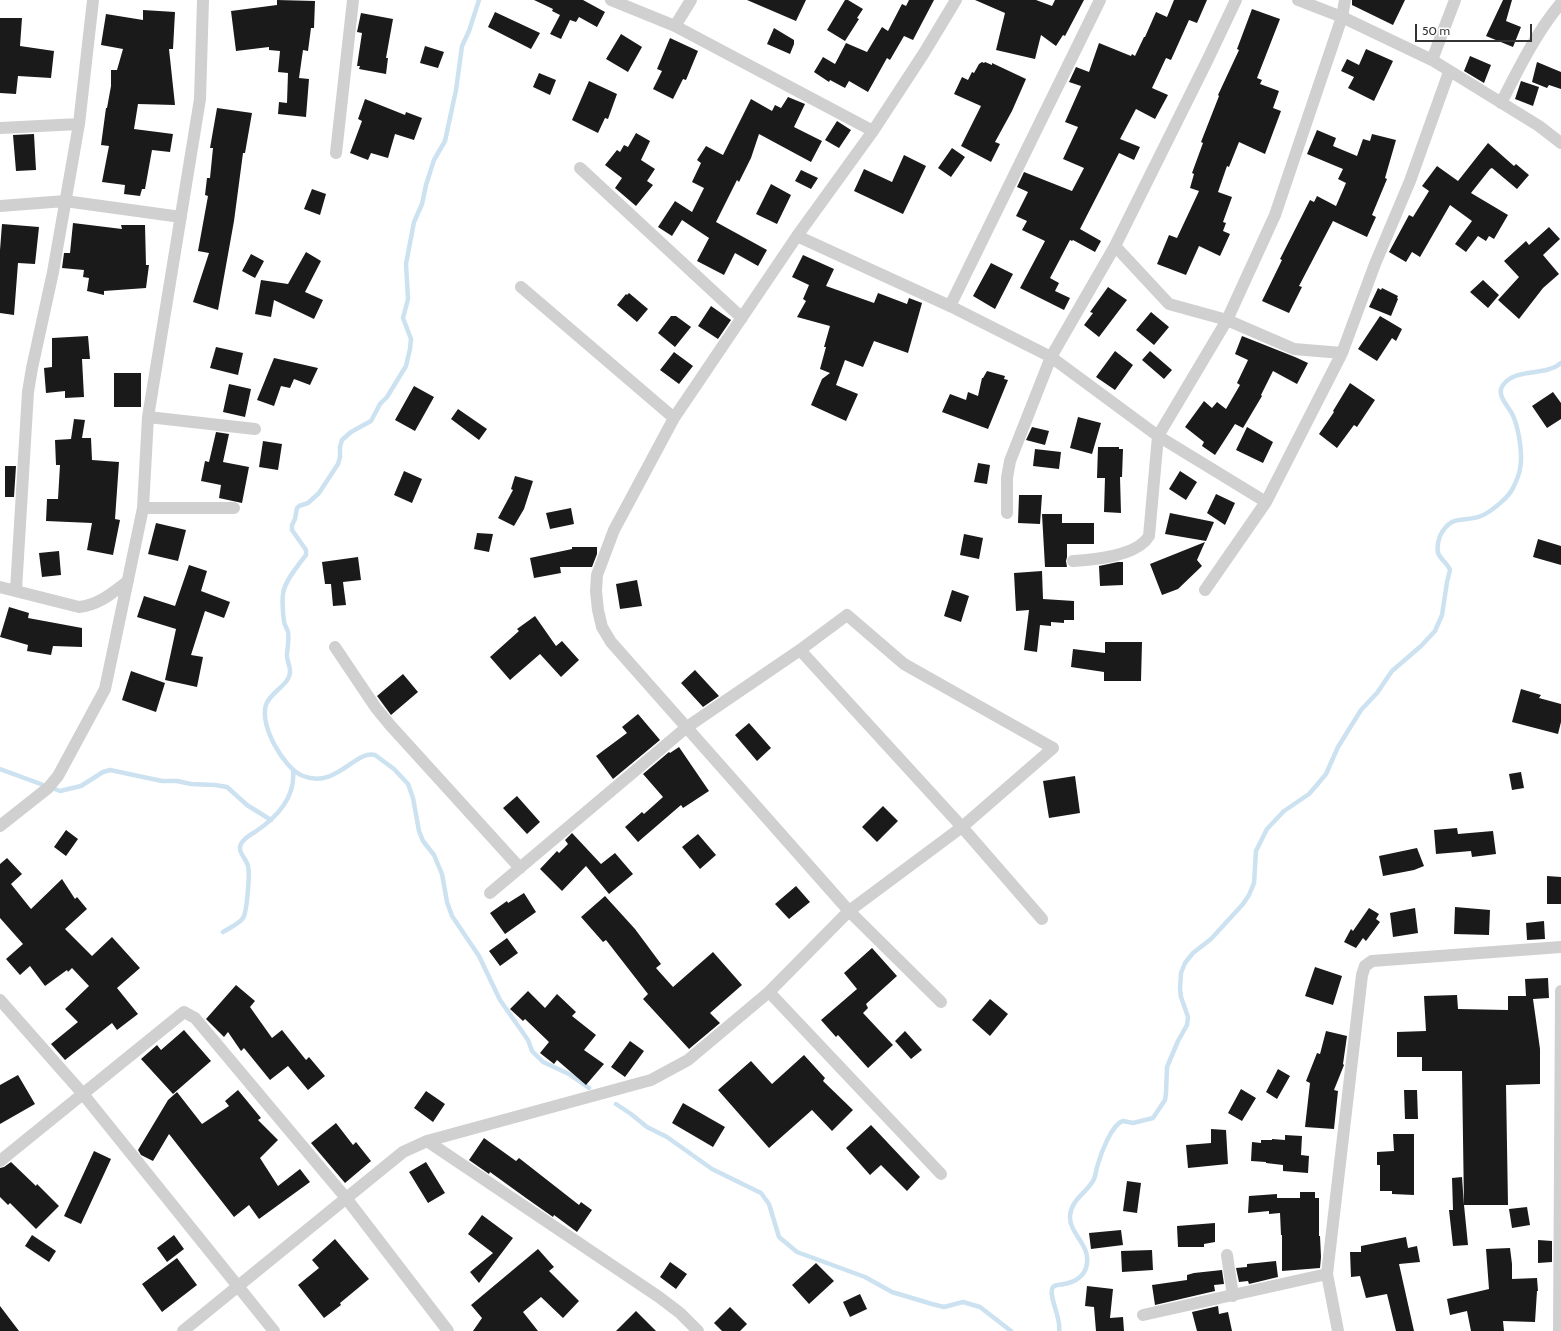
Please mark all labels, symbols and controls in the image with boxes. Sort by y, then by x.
scale bar [1417,16,1534,42]
text: 50 m [1422,23,1450,38]

